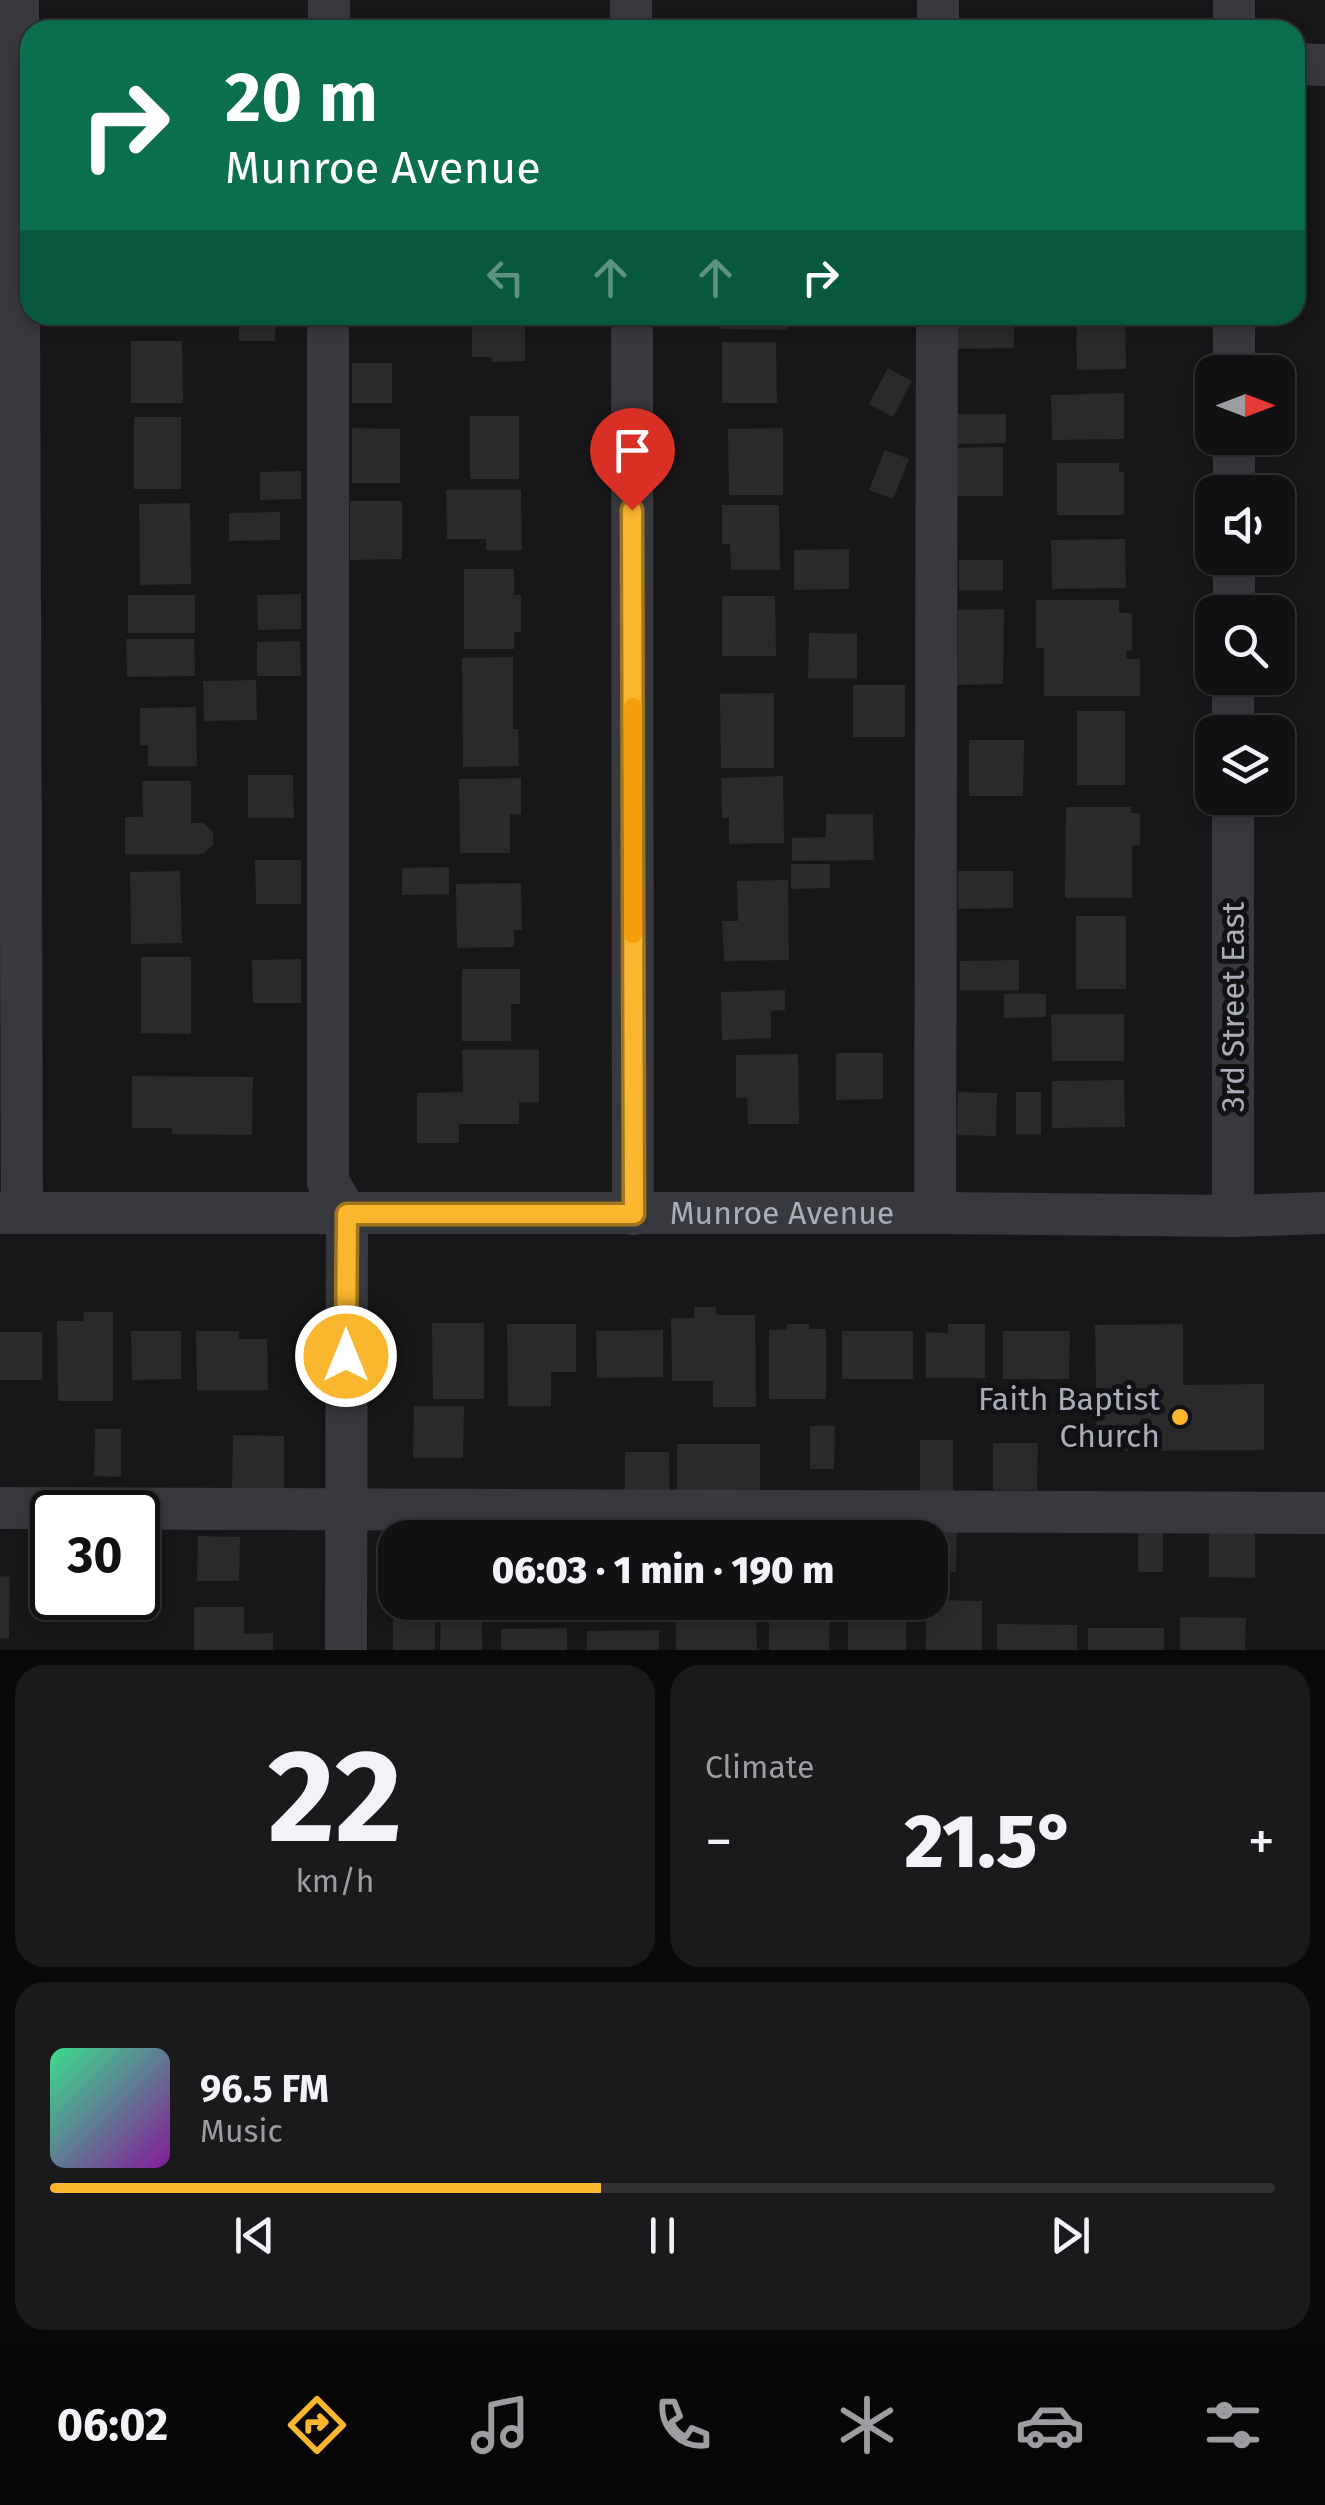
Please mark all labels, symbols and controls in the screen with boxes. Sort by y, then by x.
text: 20 m [225,56,378,140]
icon: right [60,60,190,190]
text: Munroe Avenue [225,141,541,195]
icon: left [478,250,533,305]
icon: ahead [583,250,638,305]
icon: ahead [688,250,743,305]
icon: right [793,250,848,305]
north arrow [1195,355,1295,455]
map controls [1195,355,1295,815]
pin [590,408,675,511]
icon: arrive [605,423,660,478]
button: sound [1195,475,1295,575]
button: search [1195,595,1295,695]
button: layers [1195,715,1295,815]
street label: 3rd Street East [1214,901,1252,1112]
street label: Munroe Avenue [670,1194,894,1232]
position arrow [294,1304,398,1408]
place label: Faith Baptist Church [978,1380,1160,1455]
marker: Faith Baptist Church [1169,1406,1191,1428]
speed limit sign: 30 [30,1490,160,1620]
text: 06:03 · 1 min · 190 m [492,1547,834,1593]
text: 22 [268,1719,402,1875]
text: Climate [705,1748,814,1786]
text: 21.5° [904,1797,1076,1887]
text: − [705,1809,733,1875]
text: + [1248,1809,1275,1875]
text: km/h [295,1862,375,1900]
text: 96.5 FM [200,2066,329,2112]
text: Music [200,2112,283,2150]
icon: previous [227,2208,282,2263]
icon: pause [635,2208,690,2263]
icon: next [1043,2208,1098,2263]
icon: directions [282,2390,352,2460]
icon: music [465,2390,535,2460]
icon: phone [648,2390,718,2460]
icon: climate [832,2390,902,2460]
icon: car [1015,2390,1085,2460]
icon: filters [1198,2390,1268,2460]
text: 06:02 [57,2398,168,2452]

